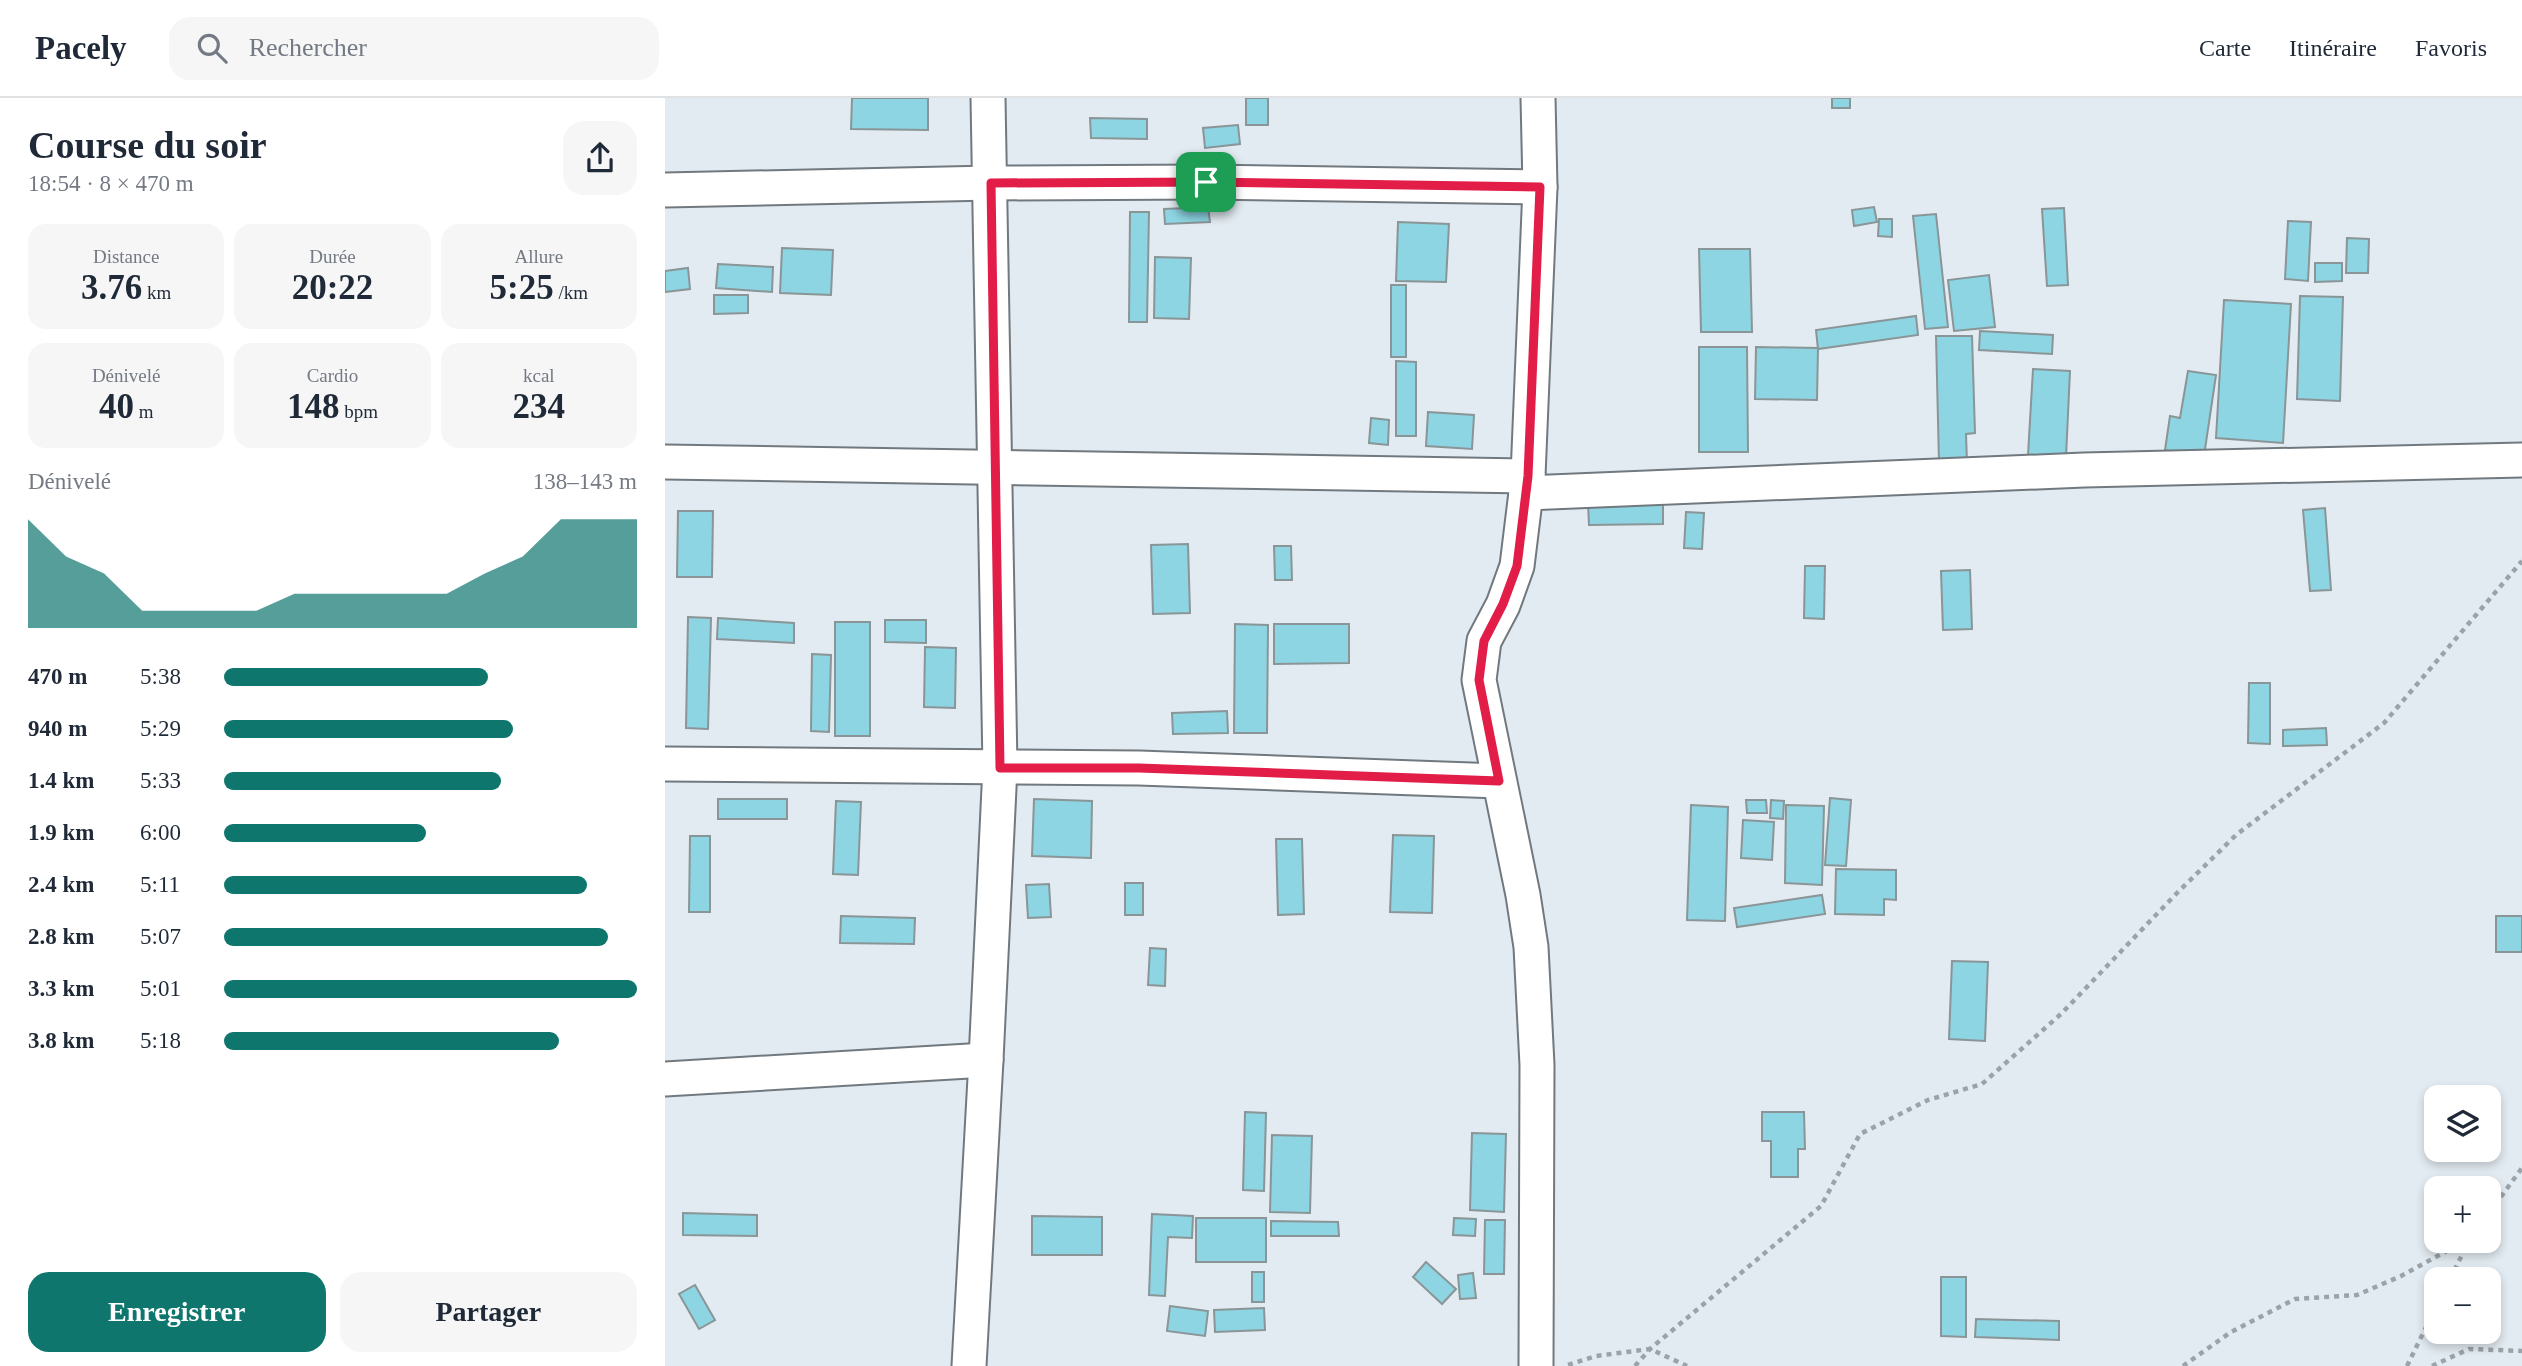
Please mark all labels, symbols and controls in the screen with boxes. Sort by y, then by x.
search box [169,17,659,80]
icon: search [193,29,231,67]
text: Pacely [35,30,127,66]
text: Rechercher [249,33,367,62]
text: Carte [2199,35,2251,61]
text: Itinéraire [2289,35,2377,61]
text: Favoris [2415,35,2487,61]
button: share [563,121,637,195]
text: Course du soir [28,124,267,166]
pin [1176,152,1236,212]
icon: arrive [1187,163,1225,201]
text: 18:54 · 8 × 470 m [28,171,194,196]
text: Distance [93,246,159,267]
text: Durée [309,246,356,267]
text: Allure [515,246,563,267]
text: 3.76 [81,268,142,307]
text: 20:22 [292,268,373,307]
text: 5:25 [490,268,554,307]
text: km [142,282,171,303]
text: /km [554,282,588,303]
text: Dénivelé [92,365,160,386]
text: Cardio [307,365,358,386]
text: kcal [523,365,555,386]
text: 40 [99,387,134,426]
text: 148 [287,387,339,426]
text: 234 [513,387,565,426]
text: m [134,401,153,422]
text: bpm [339,401,378,422]
text: Dénivelé [28,469,111,494]
text: 138–143 m [533,469,637,494]
text: 470 m [28,664,87,689]
text: 5:38 [140,664,181,689]
text: 940 m [28,716,87,741]
text: 5:29 [140,716,181,741]
text: 1.4 km [28,768,94,793]
text: 5:33 [140,768,181,793]
text: 1.9 km [28,820,94,845]
text: 6:00 [140,820,181,845]
text: 2.4 km [28,872,94,897]
text: 5:11 [140,872,180,897]
text: 2.8 km [28,924,94,949]
text: 5:07 [140,924,181,949]
text: 3.3 km [28,976,94,1001]
text: 5:01 [140,976,181,1001]
text: 3.8 km [28,1028,94,1053]
text: 5:18 [140,1028,181,1053]
map controls [2424,1085,2501,1344]
button: layers [2424,1085,2501,1162]
button: + [2424,1176,2501,1253]
button: − [2424,1267,2501,1344]
button: Enregistrer [28,1272,326,1352]
button: Partager [340,1272,637,1352]

